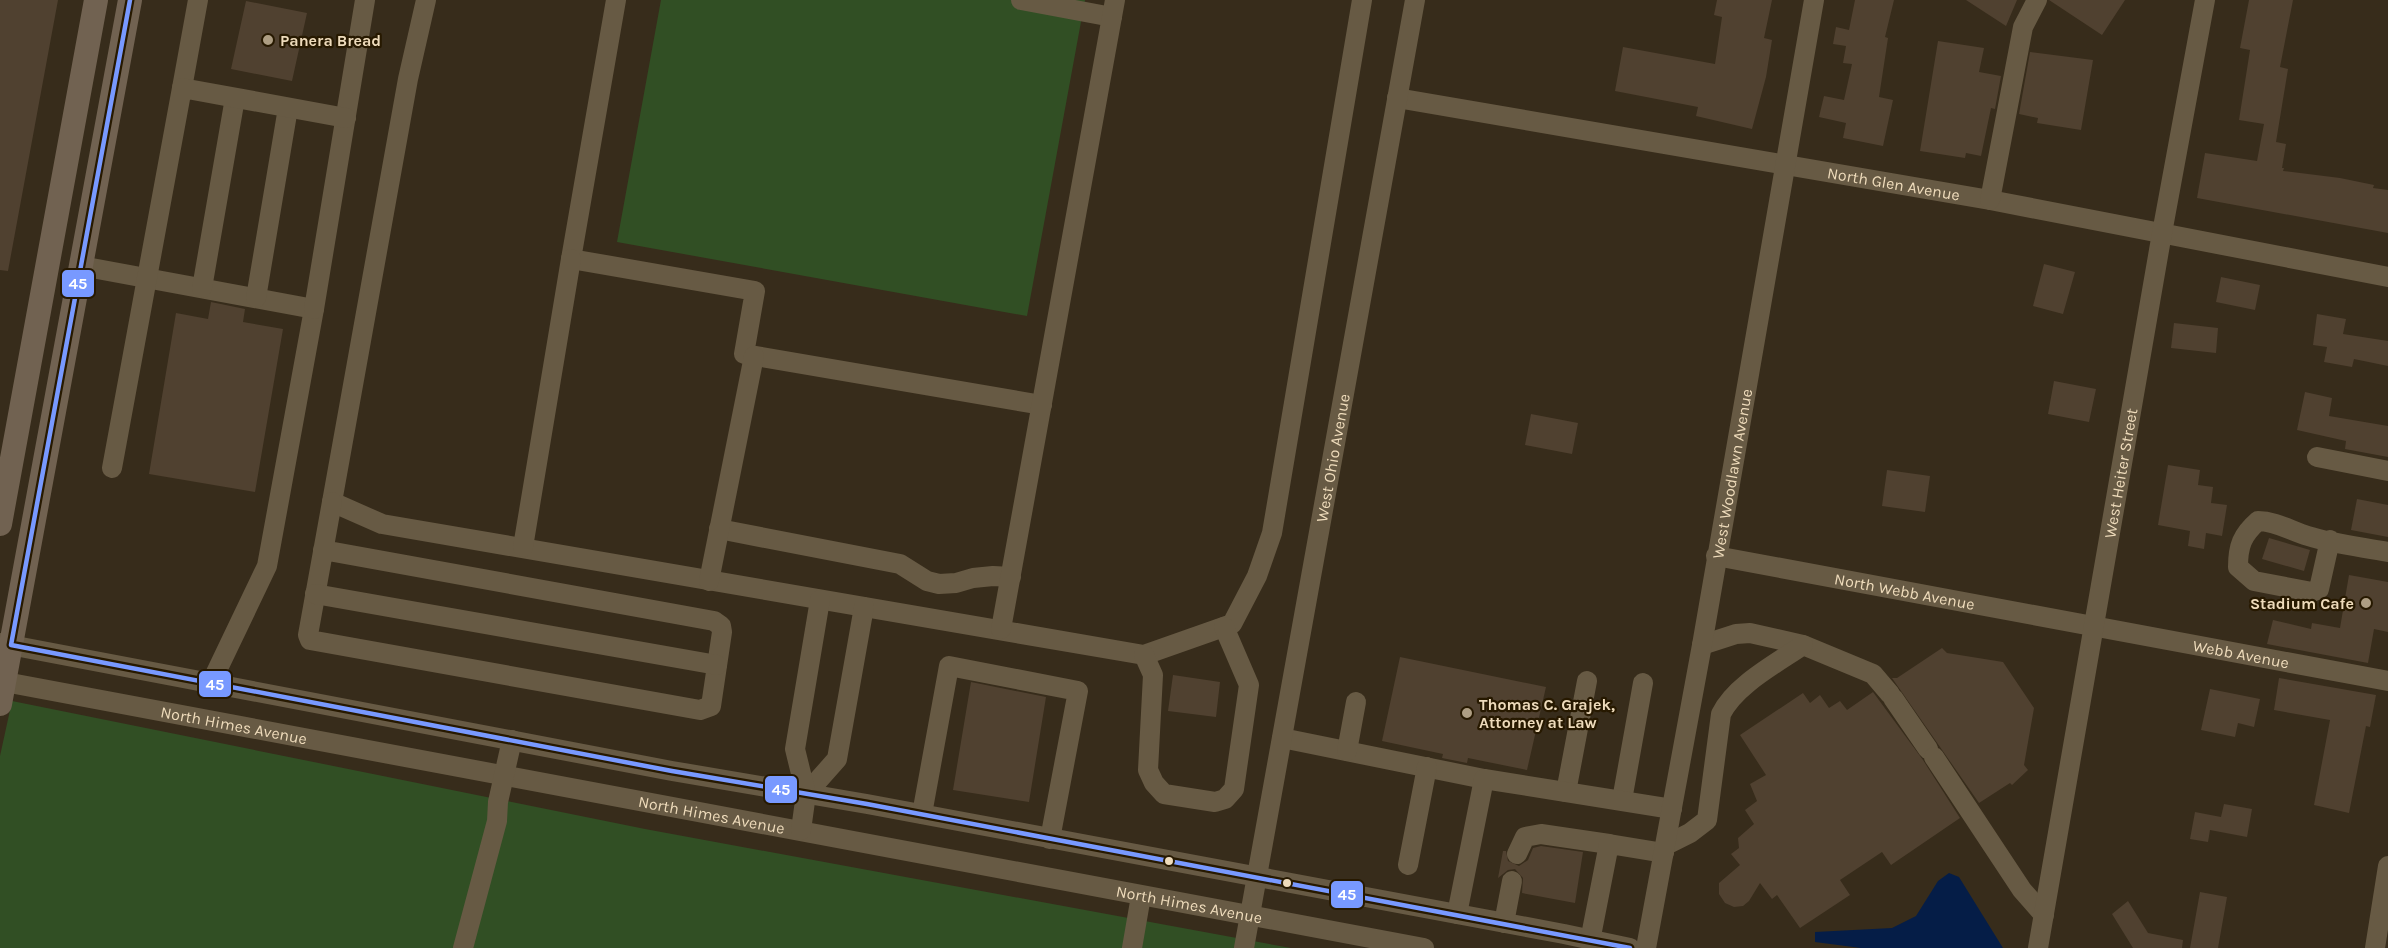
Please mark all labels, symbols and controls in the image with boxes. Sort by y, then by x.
place label: Panera Bread [280,31,381,50]
marker: Panera Bread [261,33,275,47]
street label: North Glen Avenue [1826,163,1961,205]
line badge: 45 [61,269,95,298]
text: 45 [69,274,87,293]
street label: West Woodlawn Avenue [1708,387,1756,560]
street label: West Ohio Avenue [1312,392,1354,524]
street label: West Heiter Street [2100,407,2141,540]
street label: North Webb Avenue [1833,569,1976,614]
place label: Stadium Cafe [2250,594,2354,613]
marker: Stadium Cafe [2359,596,2373,610]
street label: Webb Avenue [2191,636,2291,672]
line badge: 45 [198,670,232,698]
text: 45 [206,675,224,694]
place label: Thomas C. Grajek, Attorney at Law [1479,695,1615,732]
street label: North Himes Avenue [159,702,309,748]
marker: Thomas C. Grajek, Attorney at Law [1460,706,1474,720]
line badge: 45 [764,775,798,804]
text: 45 [772,780,790,799]
street label: North Himes Avenue [637,792,786,838]
unlabelled marker [1163,855,1175,867]
unlabelled marker [1281,877,1293,889]
line badge: 45 [1330,880,1364,909]
street label: North Himes Avenue [1114,881,1264,928]
text: 45 [1338,885,1356,904]

